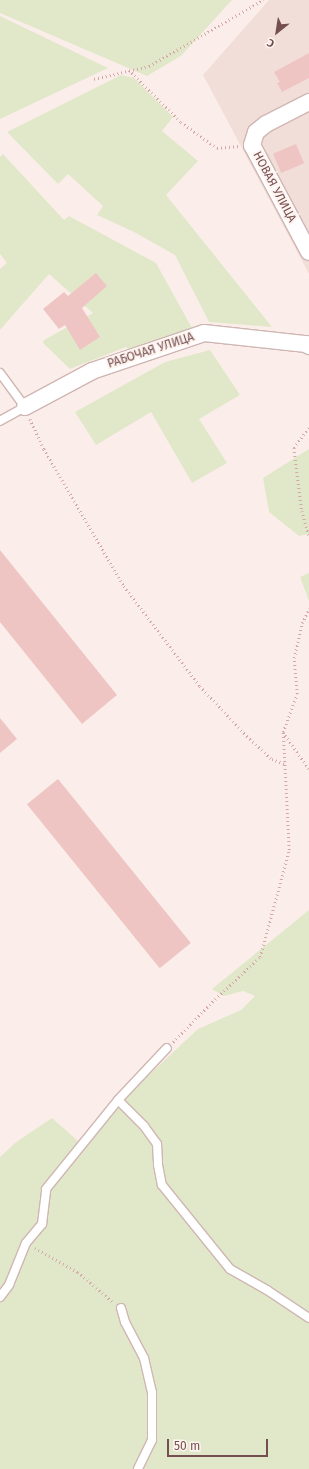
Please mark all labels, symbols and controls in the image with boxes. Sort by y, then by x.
north arrow [257,12,297,52]
text: С [265,36,277,50]
street label: НОВАЯ УЛИЦА [249,149,299,225]
street label: РАБОЧАЯ УЛИЦА [106,330,196,372]
scale bar [169,1431,270,1457]
text: 50 m [174,1439,200,1453]

